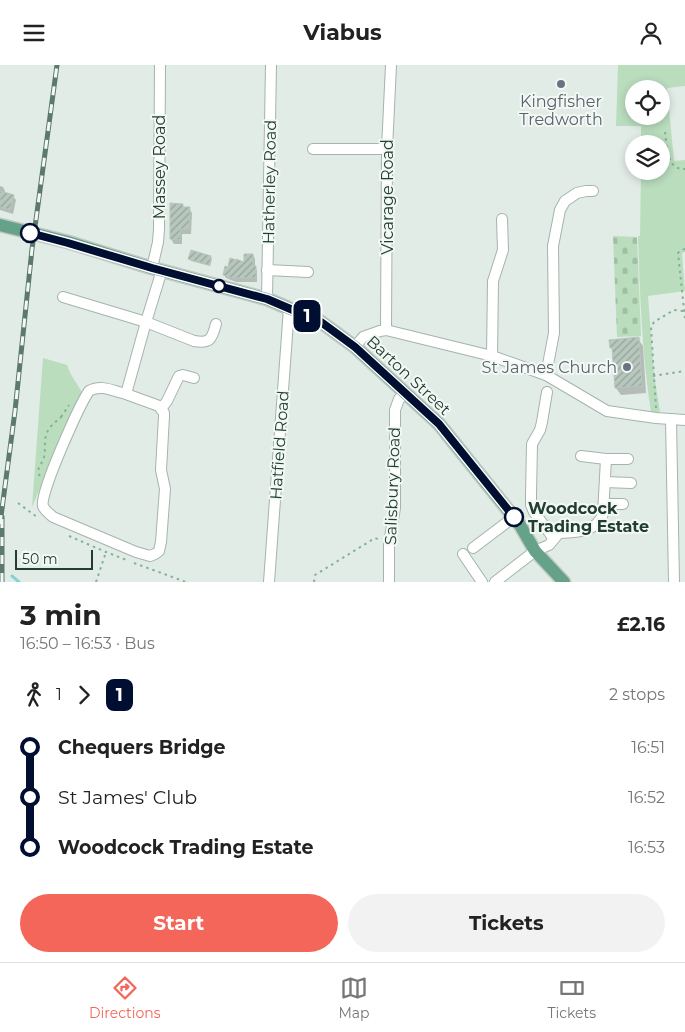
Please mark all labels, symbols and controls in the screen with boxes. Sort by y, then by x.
icon: menu [20,19,48,47]
text: Viabus [303,19,382,46]
icon: person [637,19,665,47]
marker: Kingfisher Tredworth [555,78,567,90]
map controls [625,80,670,180]
button: locate [625,80,670,125]
place label: Kingfisher Tredworth [519,92,603,129]
street label: Massey Road [150,115,169,219]
street label: Hatherley Road [259,120,280,244]
button: layers [625,135,670,180]
street label: Vicarage Road [378,139,397,255]
unlabelled marker [20,223,40,243]
unlabelled marker [212,279,226,293]
line badge: 1 [291,300,323,332]
text: 1 [303,305,311,327]
street label: Barton Street [363,332,455,419]
place label: St James Church [482,358,617,377]
marker: St James Church [621,361,633,373]
street label: Hatfield Road [266,390,293,500]
street label: Salisbury Road [381,427,404,545]
place label: Woodcock Trading Estate [528,499,649,536]
marker: Woodcock Trading Estate [504,507,524,527]
scale bar [15,547,92,570]
text: 50 m [22,550,58,568]
text: 3 min [20,598,102,632]
text: £2.16 [617,613,665,636]
text: 16:50 – 16:53 · Bus [20,634,155,653]
icon: walk [20,681,48,709]
icon: forward [70,681,98,709]
text: 1 [116,684,123,706]
text: 1 [56,685,62,704]
text: 2 stops [609,685,665,704]
text: Chequers Bridge [58,736,226,759]
text: 16:51 [631,738,665,757]
text: St James' Club [58,786,197,809]
text: 16:52 [628,788,665,807]
text: Woodcock Trading Estate [58,836,313,859]
text: 16:53 [628,838,665,857]
button: Start [20,894,338,952]
button: Tickets [348,894,665,952]
tab: Directions [89,974,161,1022]
tab: Map [338,974,370,1022]
tab: Tickets [547,974,596,1022]

